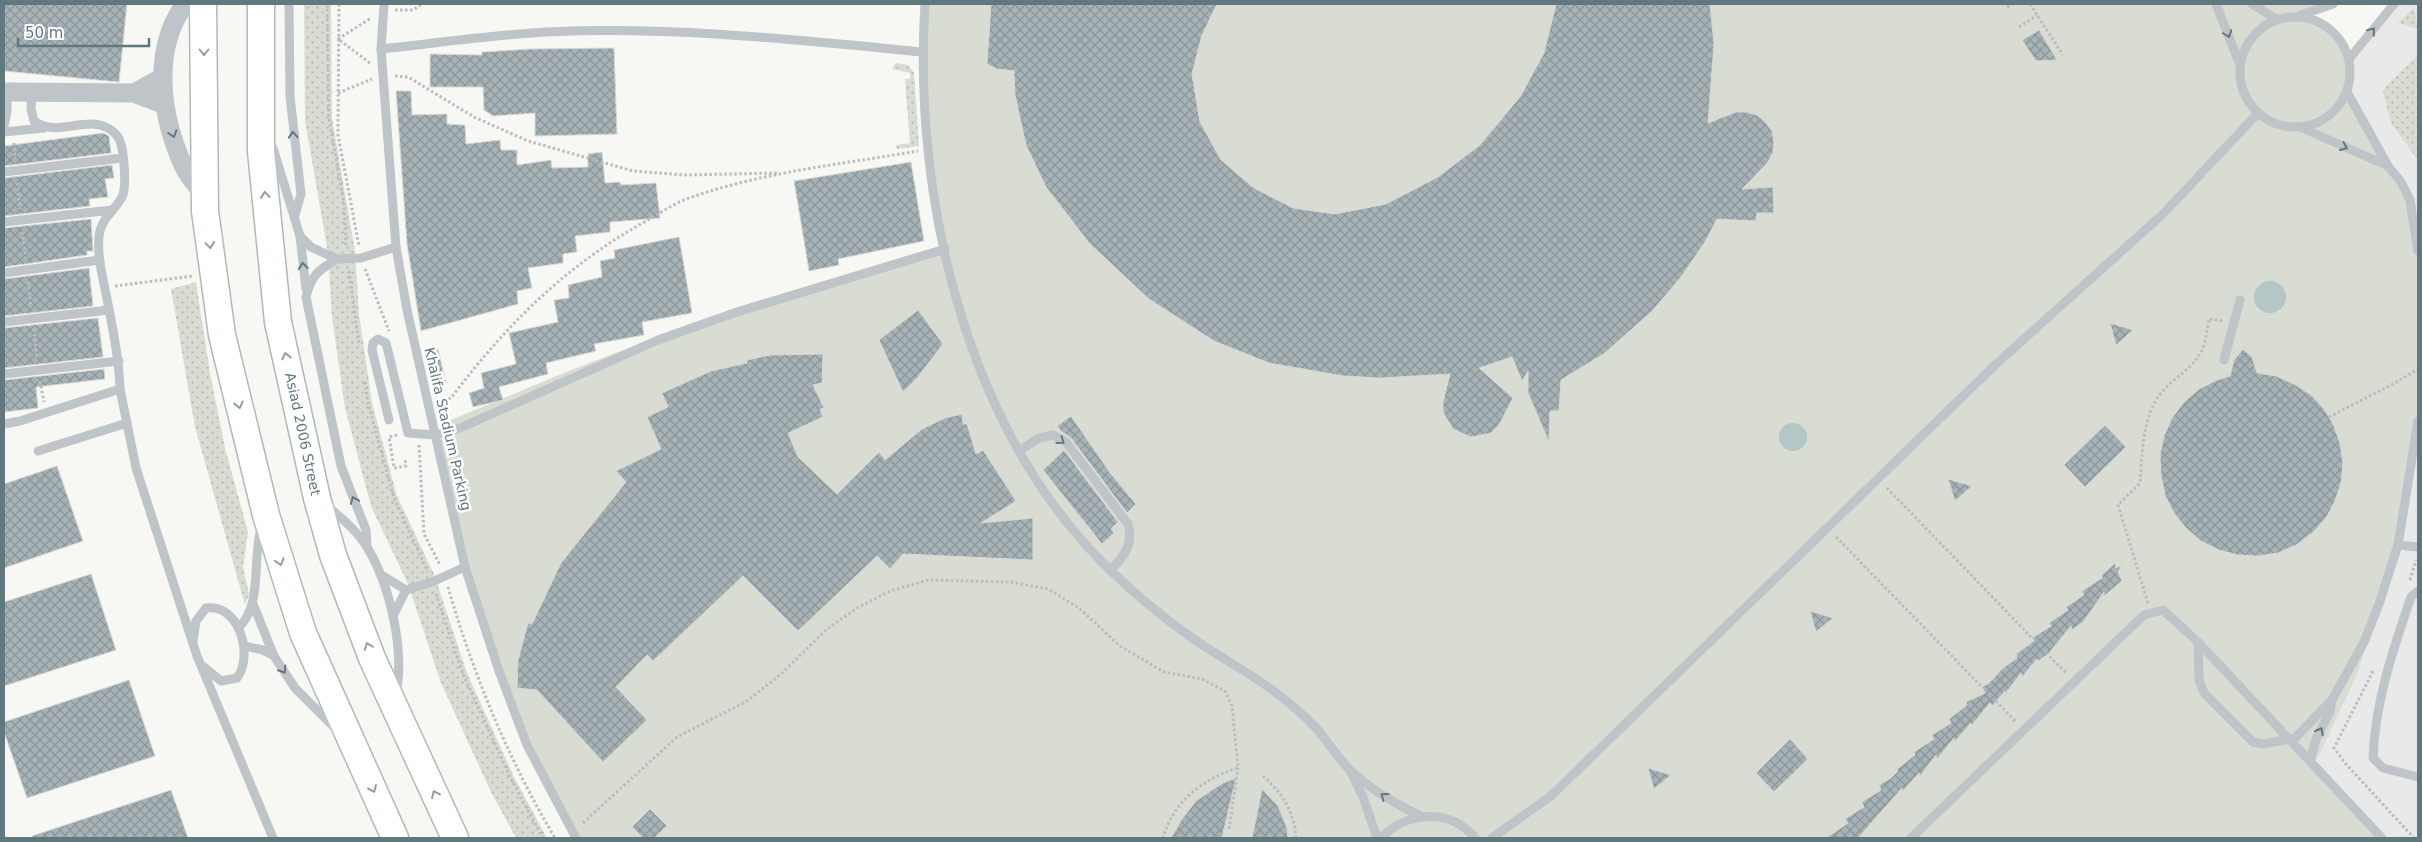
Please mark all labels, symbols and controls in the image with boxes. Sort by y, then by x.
scale bar [18,15,149,47]
text: 50 m [25,24,63,42]
one-way arrow [2366,28,2375,37]
one-way arrow [2222,29,2232,38]
one-way arrow [199,49,209,57]
one-way arrow [167,129,177,138]
one-way arrow [288,131,299,139]
one-way arrow [2339,140,2348,151]
one-way arrow [260,190,271,198]
one-way arrow [204,241,214,250]
one-way arrow [298,262,309,270]
street label: Khalifa Stadium Parking [421,346,475,512]
one-way arrow [281,351,291,360]
street label: Asiad 2006 Street [282,371,324,497]
one-way arrow [233,400,244,409]
one-way arrow [1055,435,1065,444]
one-way arrow [349,496,360,505]
one-way arrow [275,557,285,566]
one-way arrow [364,642,374,651]
one-way arrow [277,665,287,674]
one-way arrow [2314,727,2324,736]
one-way arrow [367,784,378,793]
one-way arrow [431,790,441,799]
one-way arrow [1381,793,1390,801]

